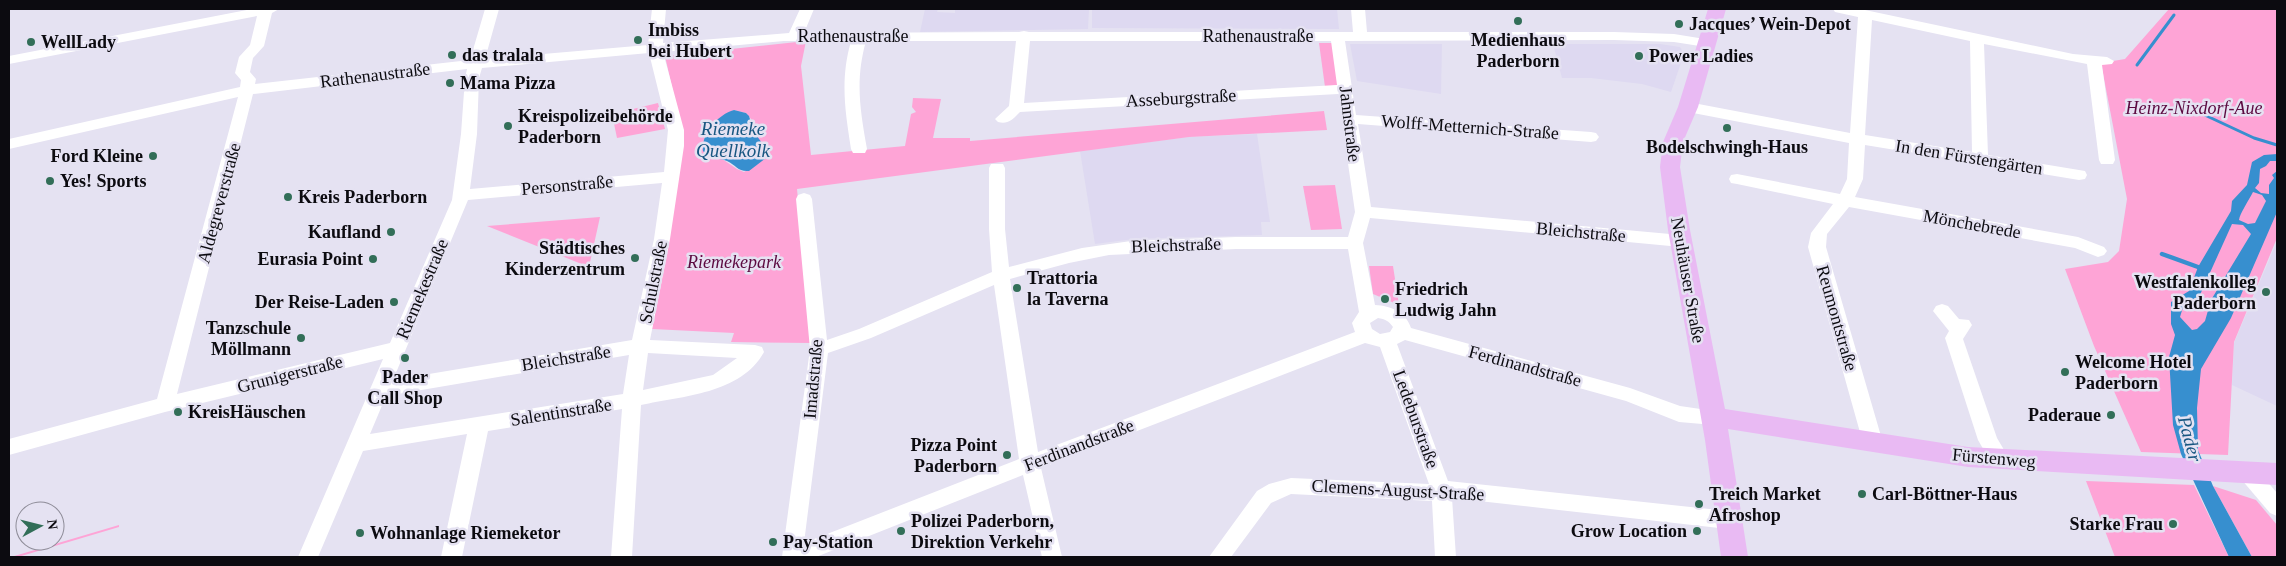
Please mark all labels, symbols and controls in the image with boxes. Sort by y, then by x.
place label: Jacques’ Wein-Depot [1689,14,1851,34]
marker: Medienhaus Paderborn [1512,15,1524,27]
marker: Jacques’ Wein-Depot [1673,18,1685,30]
place label: Imbiss bei Hubert [648,20,732,61]
street label: Rathenaustraße [798,26,908,46]
street label: Rathenaustraße [1203,26,1313,46]
place label: Medienhaus Paderborn [1471,30,1565,71]
place label: WellLady [41,32,116,52]
marker: Imbiss bei Hubert [632,34,644,46]
marker: WellLady [25,36,37,48]
place label: das tralala [462,45,544,65]
place label: Power Ladies [1649,46,1753,66]
marker: das tralala [446,49,458,61]
marker: Power Ladies [1633,50,1645,62]
street label: Rathenaustraße [319,58,431,92]
place label: Mama Pizza [460,73,555,93]
marker: Mama Pizza [444,77,456,89]
street label: Asseburgstraße [1125,85,1237,111]
street label: Jahnstraße [1335,85,1365,163]
park label: Heinz-Nixdorf-Aue [2125,98,2262,118]
place label: Kreispolizeibehörde Paderborn [518,106,673,147]
street label: Wolff-Metternich-Straße [1380,111,1560,143]
water label: Riemeke Quellkolk [696,118,770,161]
marker: Kreispolizeibehörde Paderborn [502,120,514,132]
marker: Bodelschwingh-Haus [1721,122,1733,134]
street label: In den Fürstengärten [1894,135,2044,179]
place label: Bodelschwingh-Haus [1646,137,1808,157]
street label: Aldegreverstraße [193,141,245,265]
place label: Ford Kleine [51,146,143,166]
marker: Ford Kleine [147,150,159,162]
place label: Yes! Sports [60,171,147,191]
street label: Personstraße [520,171,614,199]
marker: Yes! Sports [44,175,56,187]
place label: Kreis Paderborn [298,187,427,207]
marker: Kreis Paderborn [282,191,294,203]
street label: Mönchebrede [1922,206,2022,242]
street label: Neuhäuser Straße [1667,216,1709,345]
street label: Bleichstraße [1535,218,1627,246]
place label: Kaufland [308,222,381,242]
marker: Kaufland [385,226,397,238]
street label: Bleichstraße [1131,233,1221,257]
street label: Riemekestraße [392,236,452,342]
place label: Städtisches Kinderzentrum [505,238,625,279]
street label: Schulstraße [635,239,671,325]
place label: Eurasia Point [257,249,363,269]
marker: Städtisches Kinderzentrum [629,252,641,264]
park label: Riemekepark [686,252,782,272]
marker: Eurasia Point [367,253,379,265]
street label: Reumontstraße [1812,263,1862,373]
place label: Trattoria la Taverna [1027,268,1109,309]
place label: Westfalenkolleg Paderborn [2134,272,2256,313]
place label: Friedrich Ludwig Jahn [1395,279,1497,320]
marker: Trattoria la Taverna [1011,282,1023,294]
marker: Westfalenkolleg Paderborn [2260,286,2272,298]
place label: Der Reise-Laden [255,292,384,312]
marker: Friedrich Ludwig Jahn [1379,293,1391,305]
marker: Der Reise-Laden [388,296,400,308]
place label: Tanzschule Möllmann [206,318,291,359]
marker: Tanzschule Möllmann [295,332,307,344]
street label: Imadstraße [800,338,826,420]
street label: Bleichstraße [520,341,612,375]
street label: Ferdinandstraße [1466,341,1584,391]
street label: Grunigerstraße [235,351,345,397]
marker: Pader Call Shop [399,352,411,364]
place label: Welcome Hotel Paderborn [2075,352,2191,393]
marker: Welcome Hotel Paderborn [2059,366,2071,378]
place label: Pader Call Shop [367,367,443,408]
street label: Ledeburstraße [1389,367,1443,471]
street label: Salentinstraße [509,394,613,430]
place label: KreisHäuschen [188,402,306,422]
place label: Paderaue [2028,405,2101,425]
marker: KreisHäuschen [172,406,184,418]
marker: Paderaue [2105,409,2117,421]
water label: Pader [2174,413,2206,465]
street label: Ferdinandstraße [1021,415,1137,475]
place label: Pizza Point Paderborn [911,435,997,476]
street label: Fürstenweg [1951,444,2037,472]
marker: Pizza Point Paderborn [1001,449,1013,461]
street label: Clemens-August-Straße [1311,475,1485,505]
place label: Treich Market Afroshop [1709,484,1821,525]
place label: Carl-Böttner-Haus [1872,484,2017,504]
marker: Carl-Böttner-Haus [1856,488,1868,500]
marker: Treich Market Afroshop [1693,498,1705,510]
north arrow [15,501,65,551]
place label: Polizei Paderborn, Direktion Verkehr [911,511,1054,552]
place label: Starke Frau [2070,514,2163,534]
marker: Starke Frau [2167,518,2179,530]
text: N [44,519,60,530]
place label: Grow Location [1571,521,1687,541]
place label: Wohnanlage Riemeketor [370,523,561,543]
marker: Polizei Paderborn, Direktion Verkehr [895,525,907,537]
marker: Grow Location [1691,525,1703,537]
marker: Wohnanlage Riemeketor [354,527,366,539]
place label: Pay-Station [783,532,873,552]
marker: Pay-Station [767,536,779,548]

